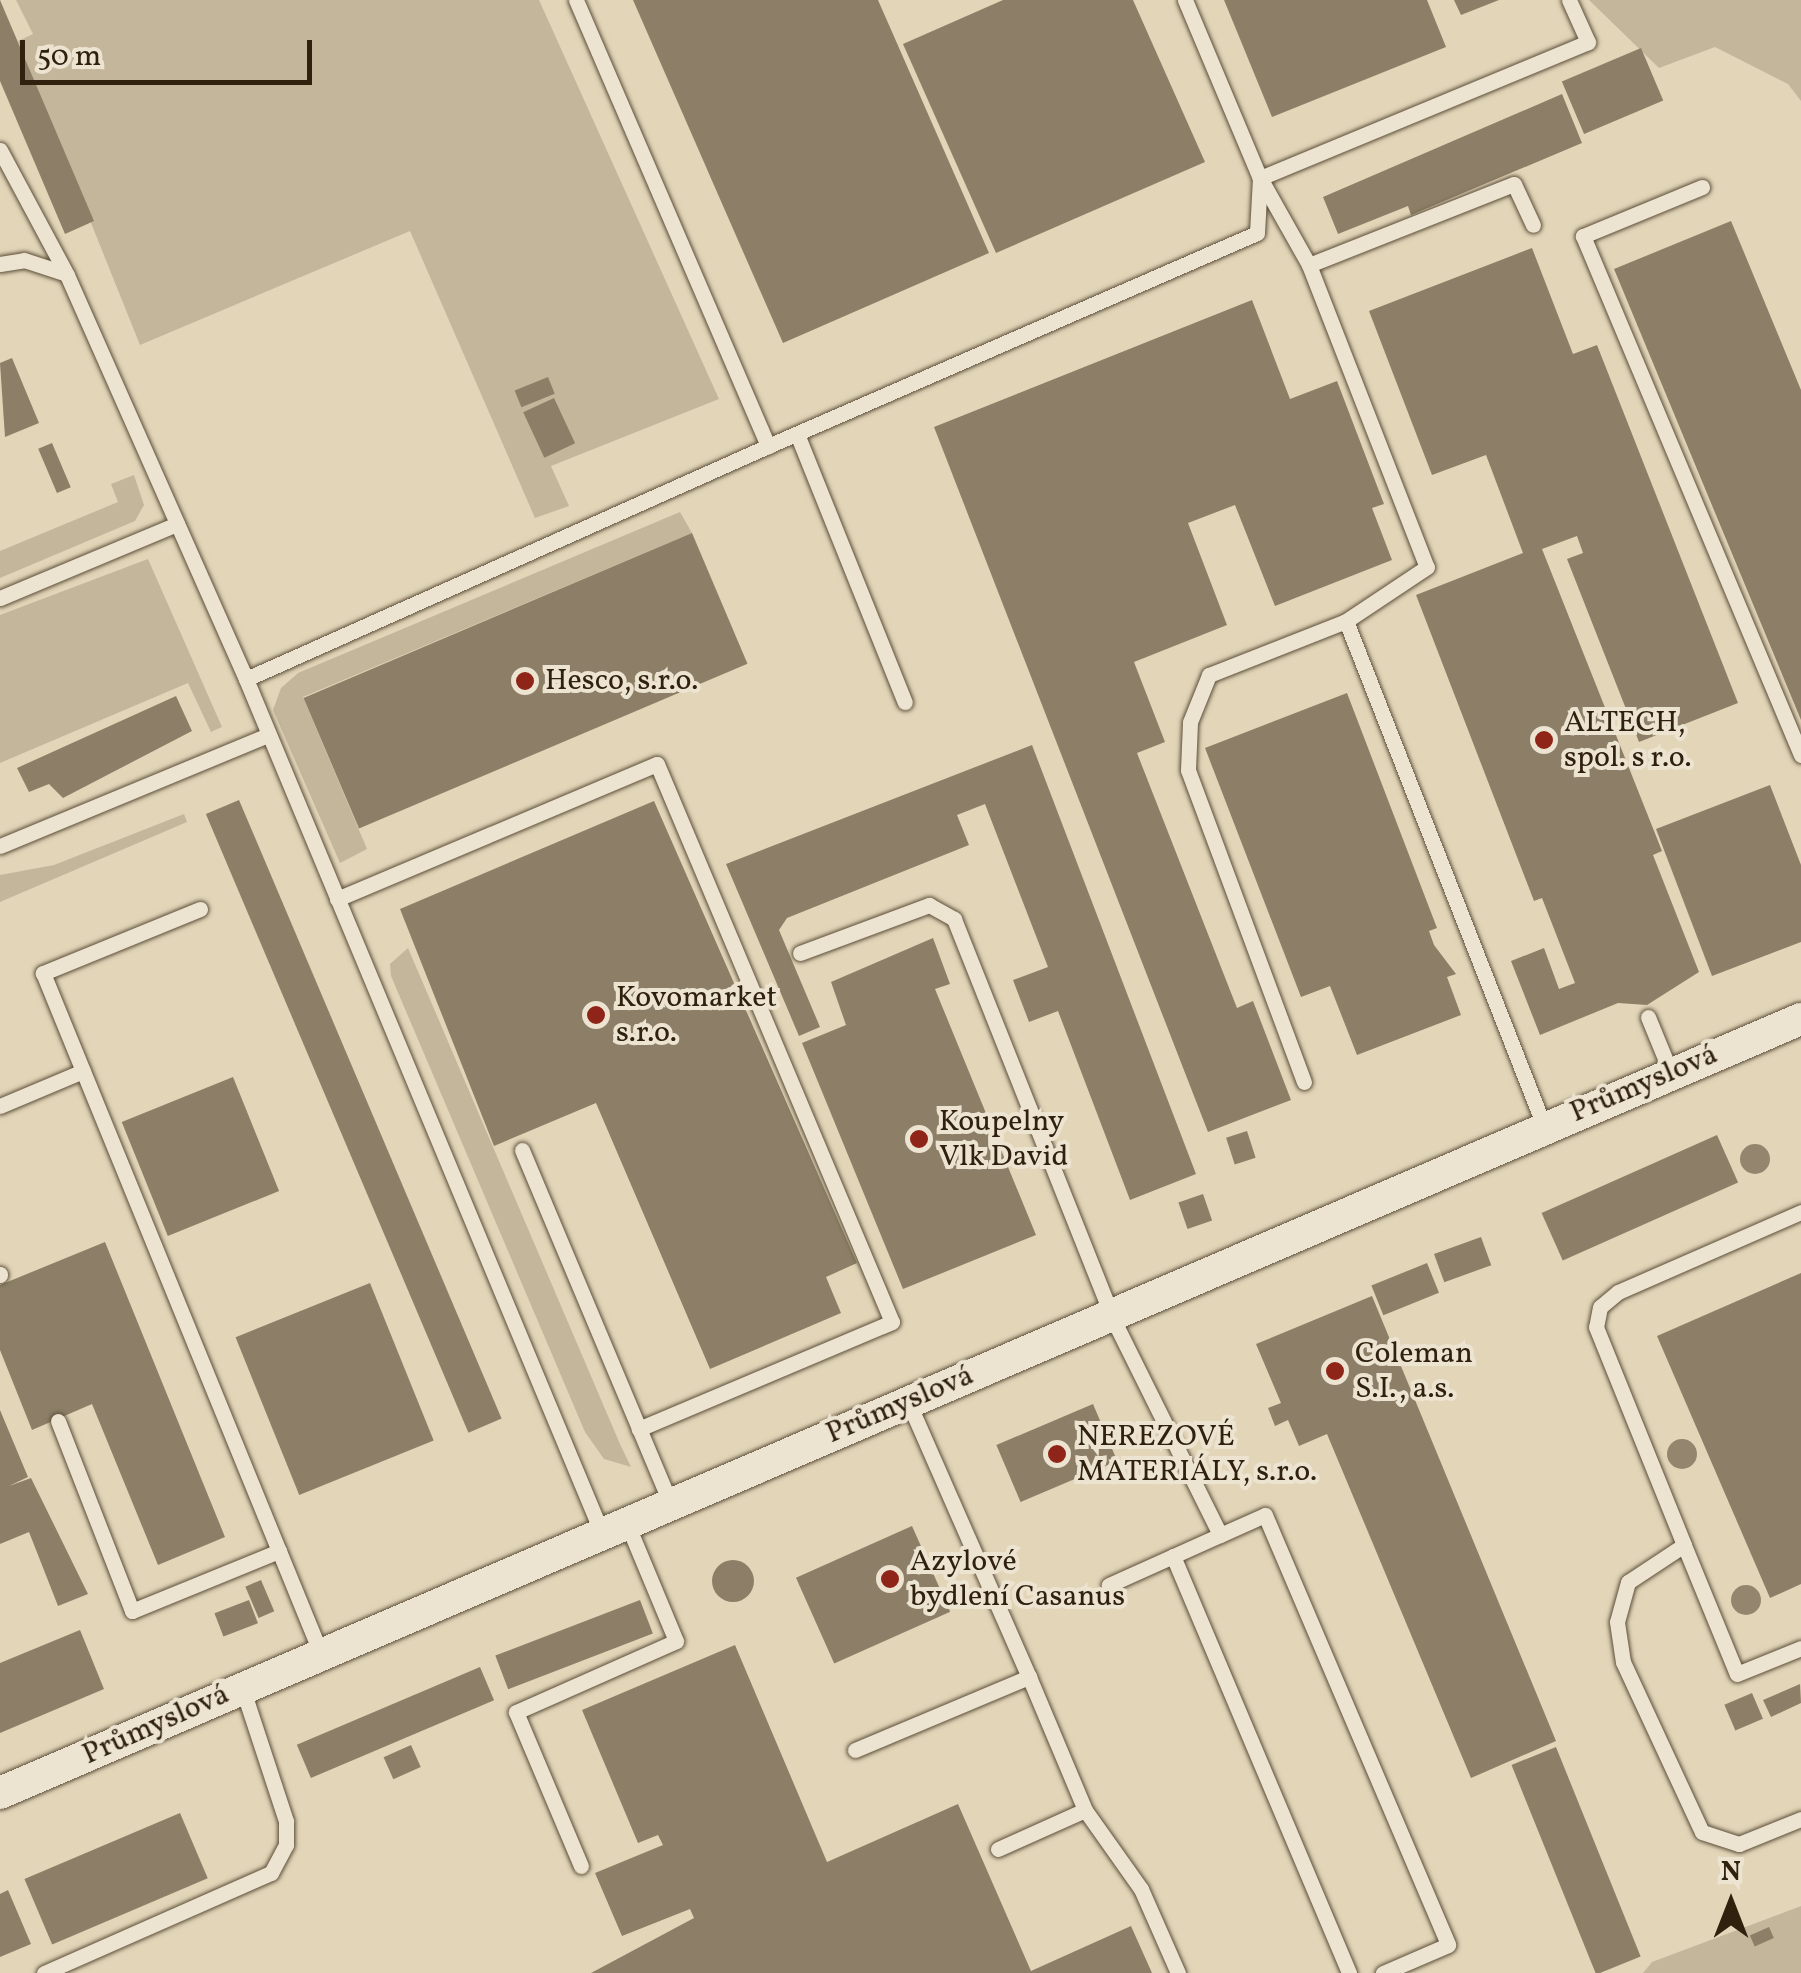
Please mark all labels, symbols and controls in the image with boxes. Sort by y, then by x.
scale bar [25,20,318,82]
text: 50 m [37,36,101,78]
place label: Hesco, s.r.o. [545,663,698,699]
marker: Hesco, s.r.o. [514,670,536,692]
place label: ALTECH, spol. s r.o. [1564,705,1691,776]
marker: ALTECH, spol. s r.o. [1533,729,1555,751]
place label: Kovomarket s.r.o. [616,980,777,1050]
marker: Kovomarket s.r.o. [585,1004,607,1026]
street label: Průmyslová [1565,1037,1723,1131]
place label: Koupelny Vlk David [939,1104,1068,1174]
marker: Koupelny Vlk David [908,1128,930,1150]
place label: Coleman S.I., a.s. [1355,1336,1473,1406]
street label: Průmyslová [821,1358,979,1452]
marker: Coleman S.I., a.s. [1324,1360,1346,1382]
place label: NEREZOVÉ MATERIÁLY, s.r.o. [1077,1419,1317,1490]
marker: NEREZOVÉ MATERIÁLY, s.r.o. [1046,1443,1068,1465]
place label: Azylové bydlení Casanus [910,1544,1125,1614]
marker: Azylové bydlení Casanus [879,1568,901,1590]
street label: Průmyslová [77,1677,235,1773]
north arrow [1681,1853,1781,1953]
text: N [1721,1853,1741,1892]

